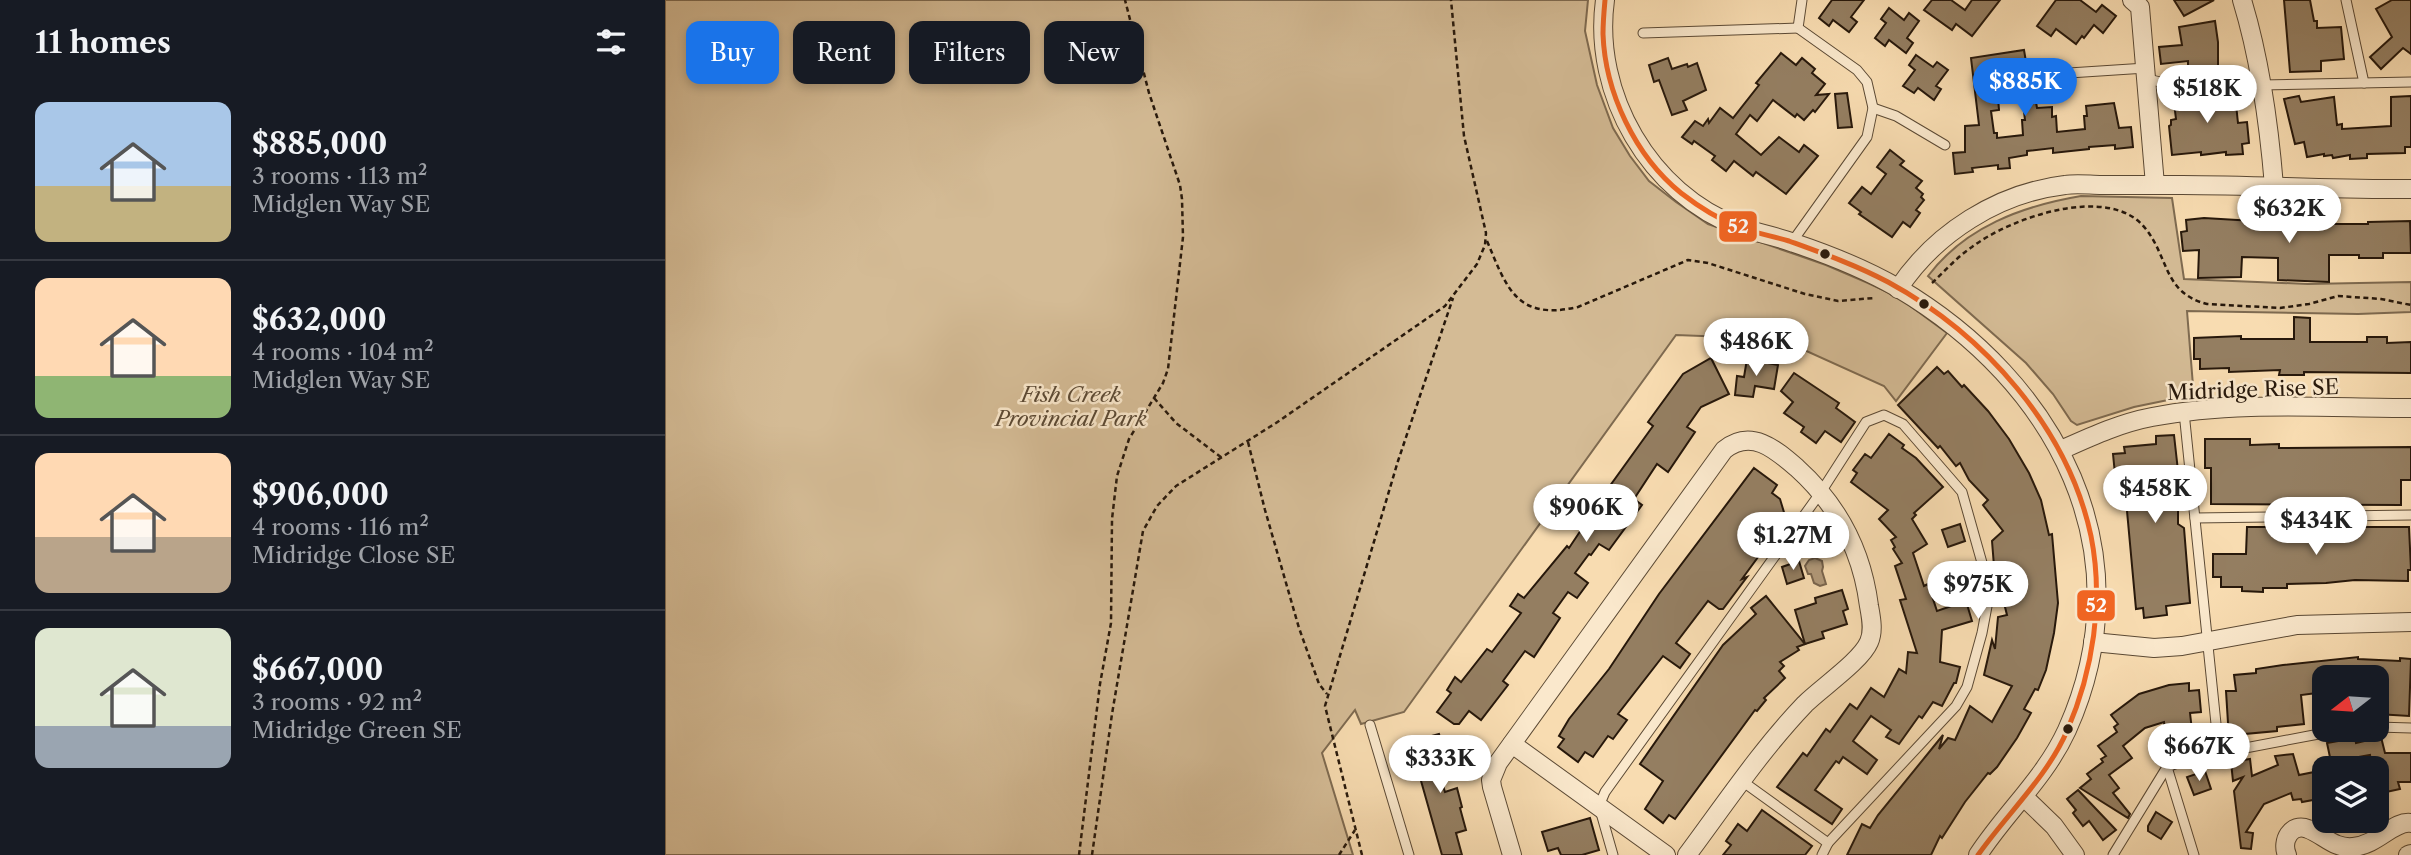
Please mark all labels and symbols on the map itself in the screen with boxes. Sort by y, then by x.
pin: $885K [1976,58,2074,118]
pin: $518K [2158,66,2256,125]
pin: $632K [2240,186,2338,245]
line badge: 52 [1718,210,1758,243]
text: 52 [1727,215,1749,238]
unlabelled marker [1818,247,1832,261]
unlabelled marker [1917,297,1931,311]
pin: $486K [1707,318,1805,378]
street label: Midridge Rise SE [2167,374,2339,405]
park label: Fish Creek Provincial Park [993,382,1147,431]
pin: $458K [2106,466,2204,525]
pin: $906K [1537,484,1635,544]
pin: $434K [2267,498,2365,557]
pin: $1.27M [1736,512,1850,572]
pin: $975K [1929,562,2027,621]
line badge: 52 [2076,589,2116,622]
text: 52 [2085,594,2107,617]
north arrow [2312,665,2389,742]
unlabelled marker [2061,722,2075,736]
pin: $667K [2150,724,2248,783]
pin: $333K [1391,736,1489,795]

